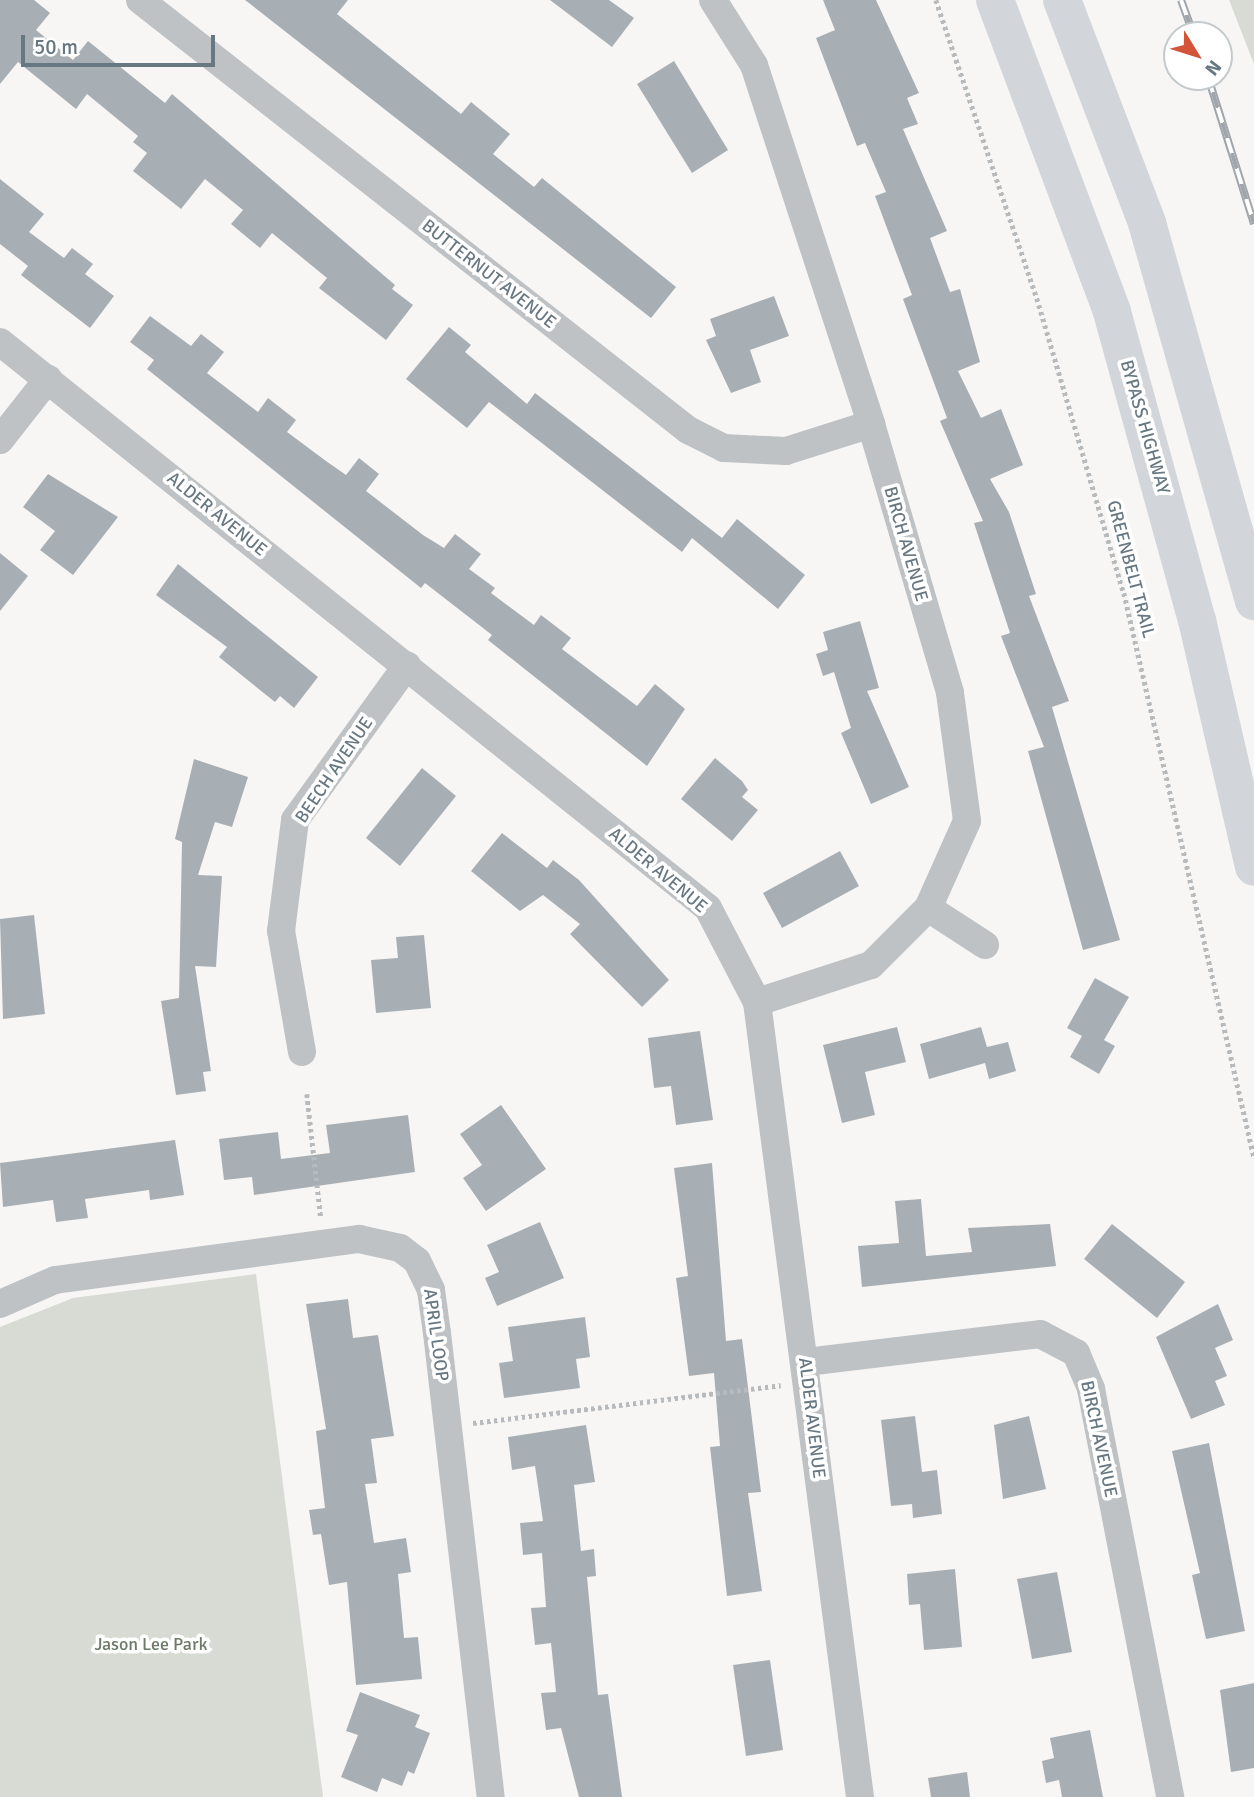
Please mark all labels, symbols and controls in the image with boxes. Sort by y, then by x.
scale bar [24,21,219,65]
north arrow [1163,21,1233,91]
text: 50 m [34,34,78,60]
text: N [1199,55,1226,80]
street label: BUTTERNUT AVENUE [418,215,560,333]
street label: BYPASS HIGHWAY [1116,357,1174,497]
street label: ALDER AVENUE [163,467,271,561]
street label: BIRCH AVENUE [879,484,933,604]
street label: GREENBELT TRAIL [1102,498,1160,640]
street label: BEECH AVENUE [291,713,377,827]
street label: ALDER AVENUE [604,823,712,917]
street label: APRIL LOOP [419,1287,453,1383]
street label: ALDER AVENUE [794,1356,830,1480]
street label: BIRCH AVENUE [1076,1379,1122,1499]
park label: Jason Lee Park [94,1633,208,1655]

